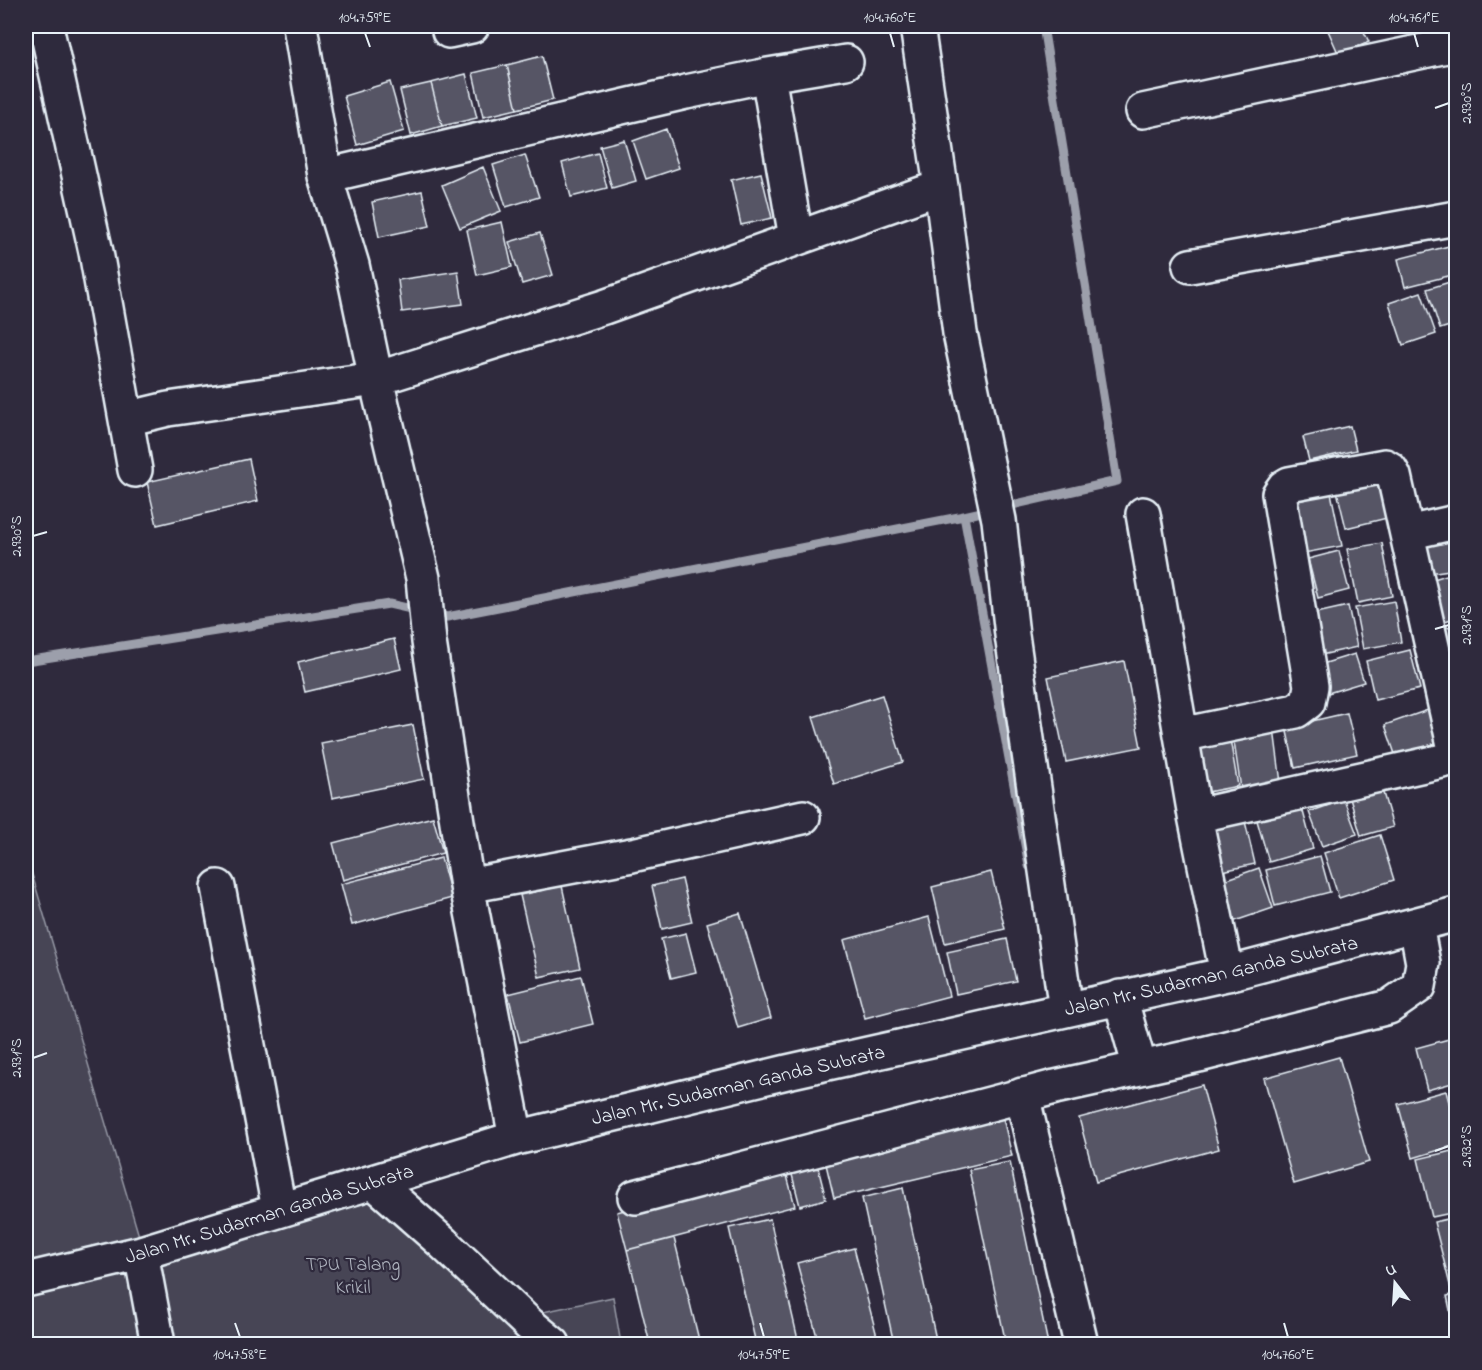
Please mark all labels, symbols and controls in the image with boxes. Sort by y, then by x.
text: 104.759°E [339,7,391,29]
text: 104.760°E [864,7,916,29]
text: 104.761°E [1388,7,1440,29]
text: 2.930°S [1456,82,1478,124]
text: 2.930°S [6,515,28,557]
text: 2.931°S [1456,605,1478,645]
street label: Jalan Mr. Sudarman Ganda Subrata [1062,930,1361,1025]
text: 2.931°S [6,1038,28,1078]
street label: Jalan Mr. Sudarman Ganda Subrata [589,1039,888,1134]
text: 2.932°S [1456,1124,1478,1167]
street label: Jalan Mr. Sudarman Ganda Subrata [122,1158,418,1273]
park label: TPU Talang Krikil [306,1251,400,1303]
north arrow [1365,1253,1425,1313]
text: U [1383,1258,1400,1284]
text: 104.758°E [213,1344,267,1366]
text: 104.759°E [738,1344,790,1366]
text: 104.760°E [1262,1344,1314,1366]

